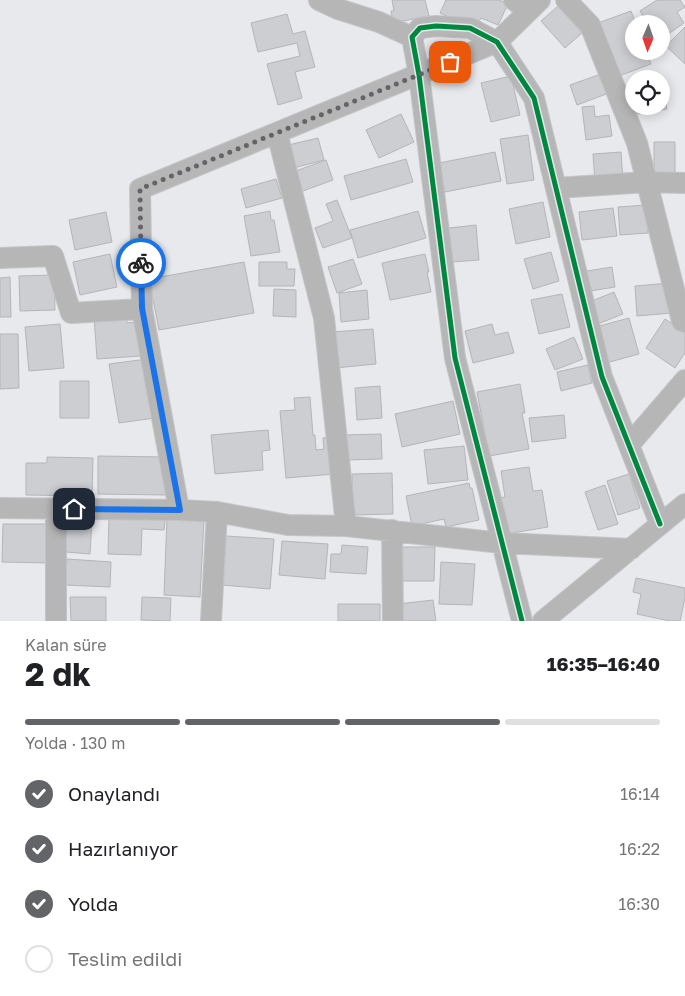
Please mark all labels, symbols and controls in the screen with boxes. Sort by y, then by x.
north arrow [625,15,670,60]
map controls [625,15,670,115]
pin [429,41,471,83]
icon: bag [436,48,464,76]
button: locate [625,70,670,115]
courier [116,238,166,288]
icon: bike [127,249,155,277]
pin [53,488,95,530]
icon: home [60,495,88,523]
text: Kalan süre [25,635,106,655]
text: 16:35–16:40 [547,652,660,675]
text: 2 dk [25,655,91,693]
text: Yolda · 130 m [25,733,125,753]
icon: check [25,780,53,808]
text: Onaylandı [68,782,160,805]
text: 16:14 [620,784,660,804]
icon: check [25,835,53,863]
text: Hazırlanıyor [68,837,178,860]
text: 16:22 [619,839,660,859]
icon: check [25,890,53,918]
text: Yolda [68,892,118,915]
text: 16:30 [618,894,660,914]
text: Teslim edildi [68,947,182,970]

